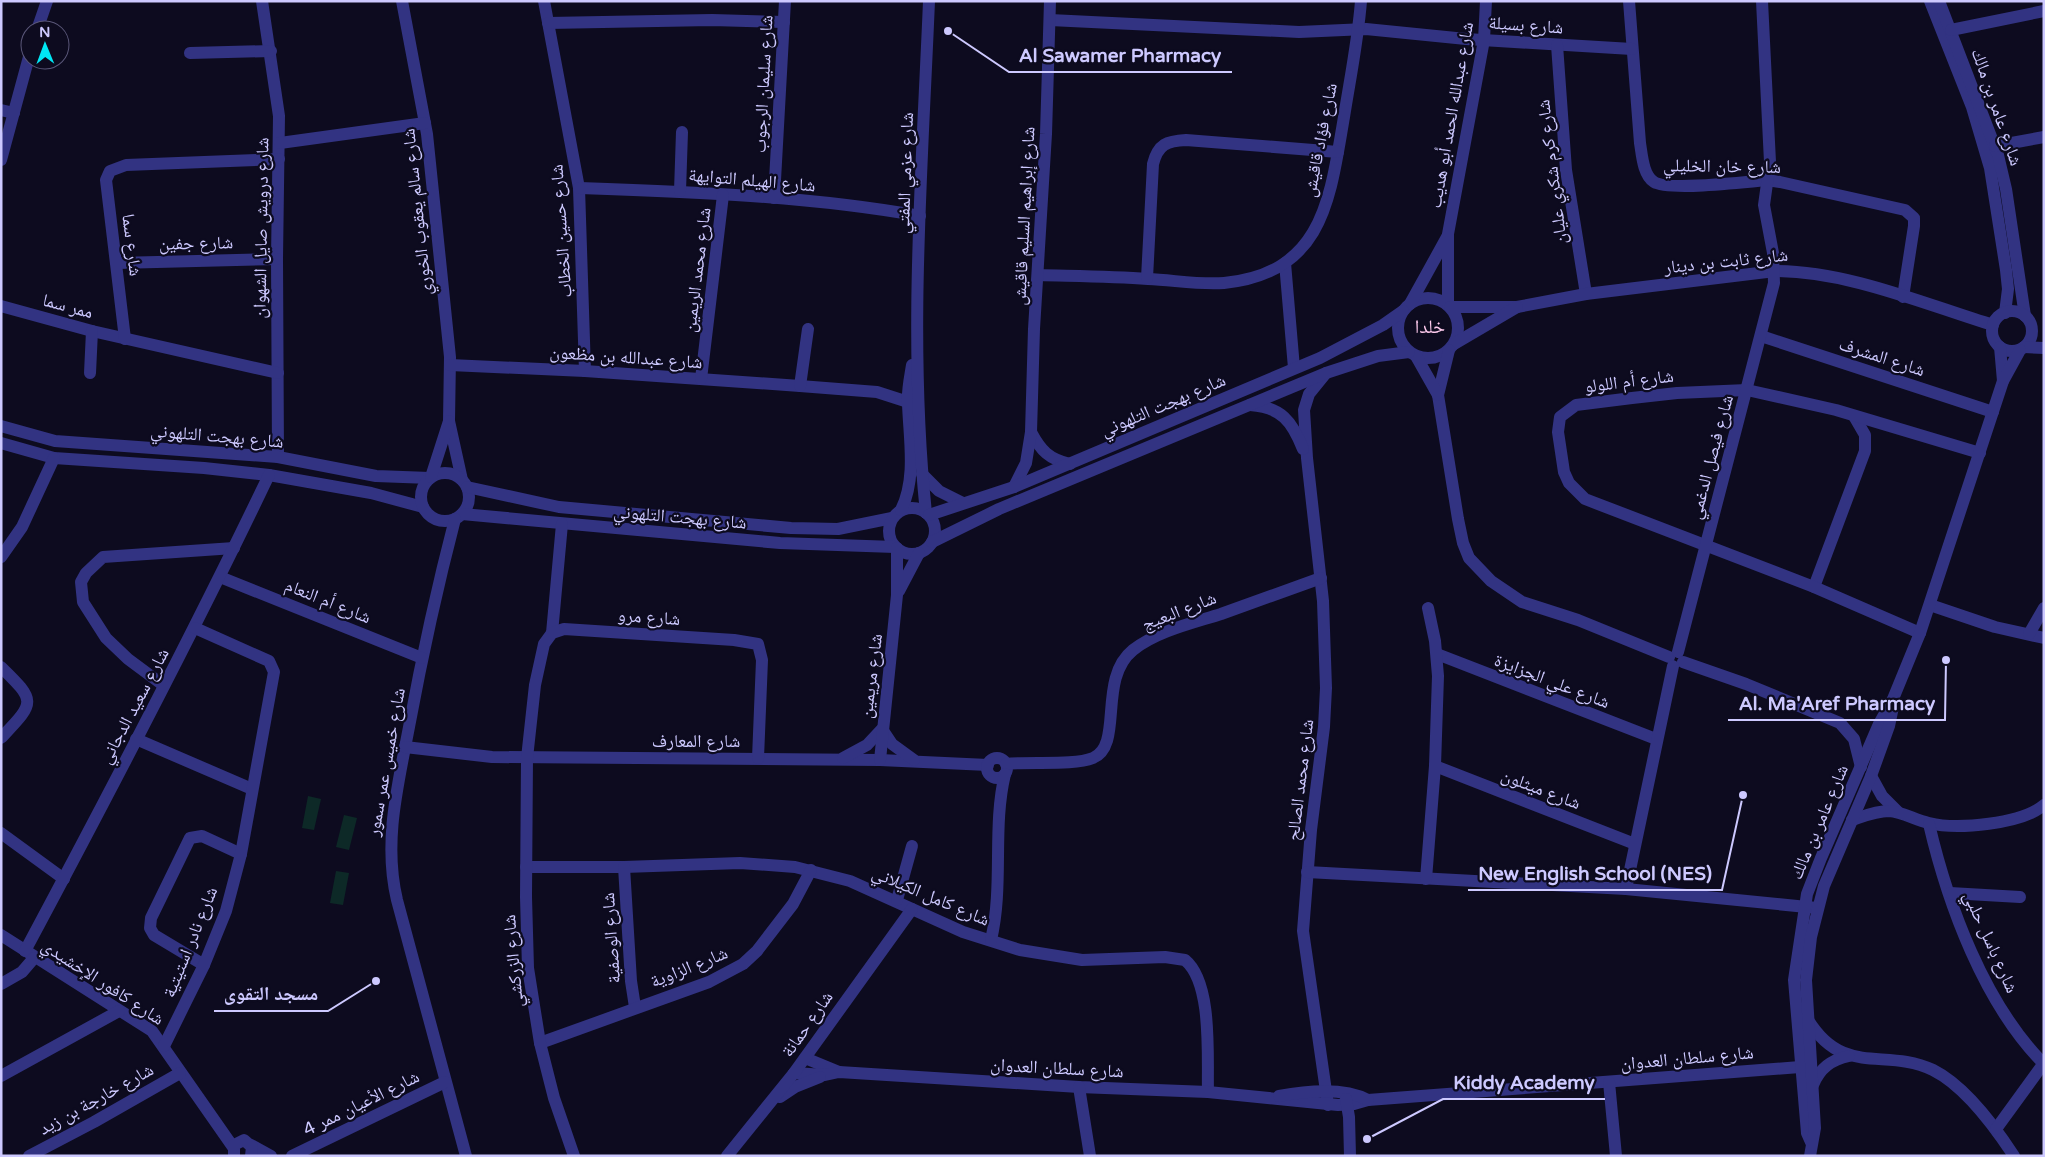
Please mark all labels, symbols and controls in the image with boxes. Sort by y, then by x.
street label: شارع بسيلة [1488,11,1564,39]
street label: شارع سليمان الرجوب [748,15,778,153]
north arrow [20,20,70,70]
street label: شارع عبدالله الحمد أبو هديب [1424,20,1478,210]
text: N [39,24,51,41]
callout: Al Sawamer Pharmacy [1009,38,1232,72]
text: Al Sawamer Pharmacy [1019,45,1222,68]
street label: شارع عامر بن مالك [1967,45,2027,169]
street label: شارع فؤاد قاقيش [1298,81,1342,199]
street label: شارع كرم شكري عليان [1532,98,1575,245]
street label: شارع عزمي المفتي [892,112,922,234]
street label: شارع إبراهيم السليم قاقيش [1008,126,1041,306]
street label: شارع سالم يعقوب الخوري [397,127,440,296]
street label: شارع درويش صايل الشهوان [248,137,274,319]
street label: شارع خان الخليلي [1663,154,1781,182]
street label: شارع حسين الخطاب [545,163,577,299]
street label: شارع الهيلم التوايهة [688,163,816,198]
street label: شارع محمد الريمين [678,206,716,334]
street label: شارع سما [117,213,147,277]
street label: شارع جفين [159,231,233,255]
street label: شارع ثابت بن دينار [1662,244,1789,279]
street label: ممر سما [40,289,96,323]
district label: خلدا [1415,316,1445,338]
street label: شارع المشرف [1836,333,1928,381]
street label: شارع عبدالله بن مظعون [549,341,703,373]
street label: شارع أم اللولو [1583,365,1675,398]
street label: شارع بهجت التلهوني [1097,369,1230,445]
street label: شارع فيصل الدغمي [1684,392,1742,522]
street label: شارع بهجت التلهوني [149,419,285,456]
street label: شارع بهجت التلهوني [612,500,748,537]
street label: شارع أم النعام [281,574,374,629]
street label: شارع البعيج [1139,587,1220,636]
street label: شارع مرو [617,604,681,630]
street label: شارع مريمين [855,632,887,720]
street label: شارع سعيد الدجاني [94,644,177,769]
street label: شارع علي الجزايزة [1490,649,1613,716]
street label: شارع خميس عمر سمور [362,686,410,839]
callout: Al. Ma'Aref Pharmacy [1728,686,1945,720]
text: Al. Ma'Aref Pharmacy [1739,693,1936,716]
street label: شارع محمد الصالح [1282,718,1319,842]
street label: شارع المعارف [652,730,740,752]
street label: شارع عامر بن مالك [1785,761,1853,883]
street label: شارع ميثلون [1498,764,1584,814]
callout: New English School (NES) [1468,856,1722,890]
street label: شارع كامل الكيلاني [868,861,993,934]
text: New English School (NES) [1478,863,1712,886]
street label: شارع نادر استيتية [158,883,222,1001]
street label: شارع باسل حلبي [1956,888,2023,998]
street label: شارع الوصفية [597,892,625,984]
street label: شارع الزركشي [498,913,532,1008]
street label: شارع كافور الإخشيدي [36,934,168,1033]
street label: شارع الزاوية [647,942,731,992]
callout: مسجد التقوى [214,977,328,1011]
text: مسجد التقوى [224,983,318,1005]
street label: شارع حمانة [776,987,838,1061]
street label: شارع سلطان العدوان [1619,1041,1755,1075]
street label: شارع سلطان العدوان [990,1054,1124,1082]
street label: شارع خارجة بن زيد [35,1058,157,1140]
street label: شارع الأعيان ممر 4 [299,1065,423,1141]
callout: Kiddy Academy [1443,1065,1605,1099]
text: Kiddy Academy [1453,1072,1596,1095]

